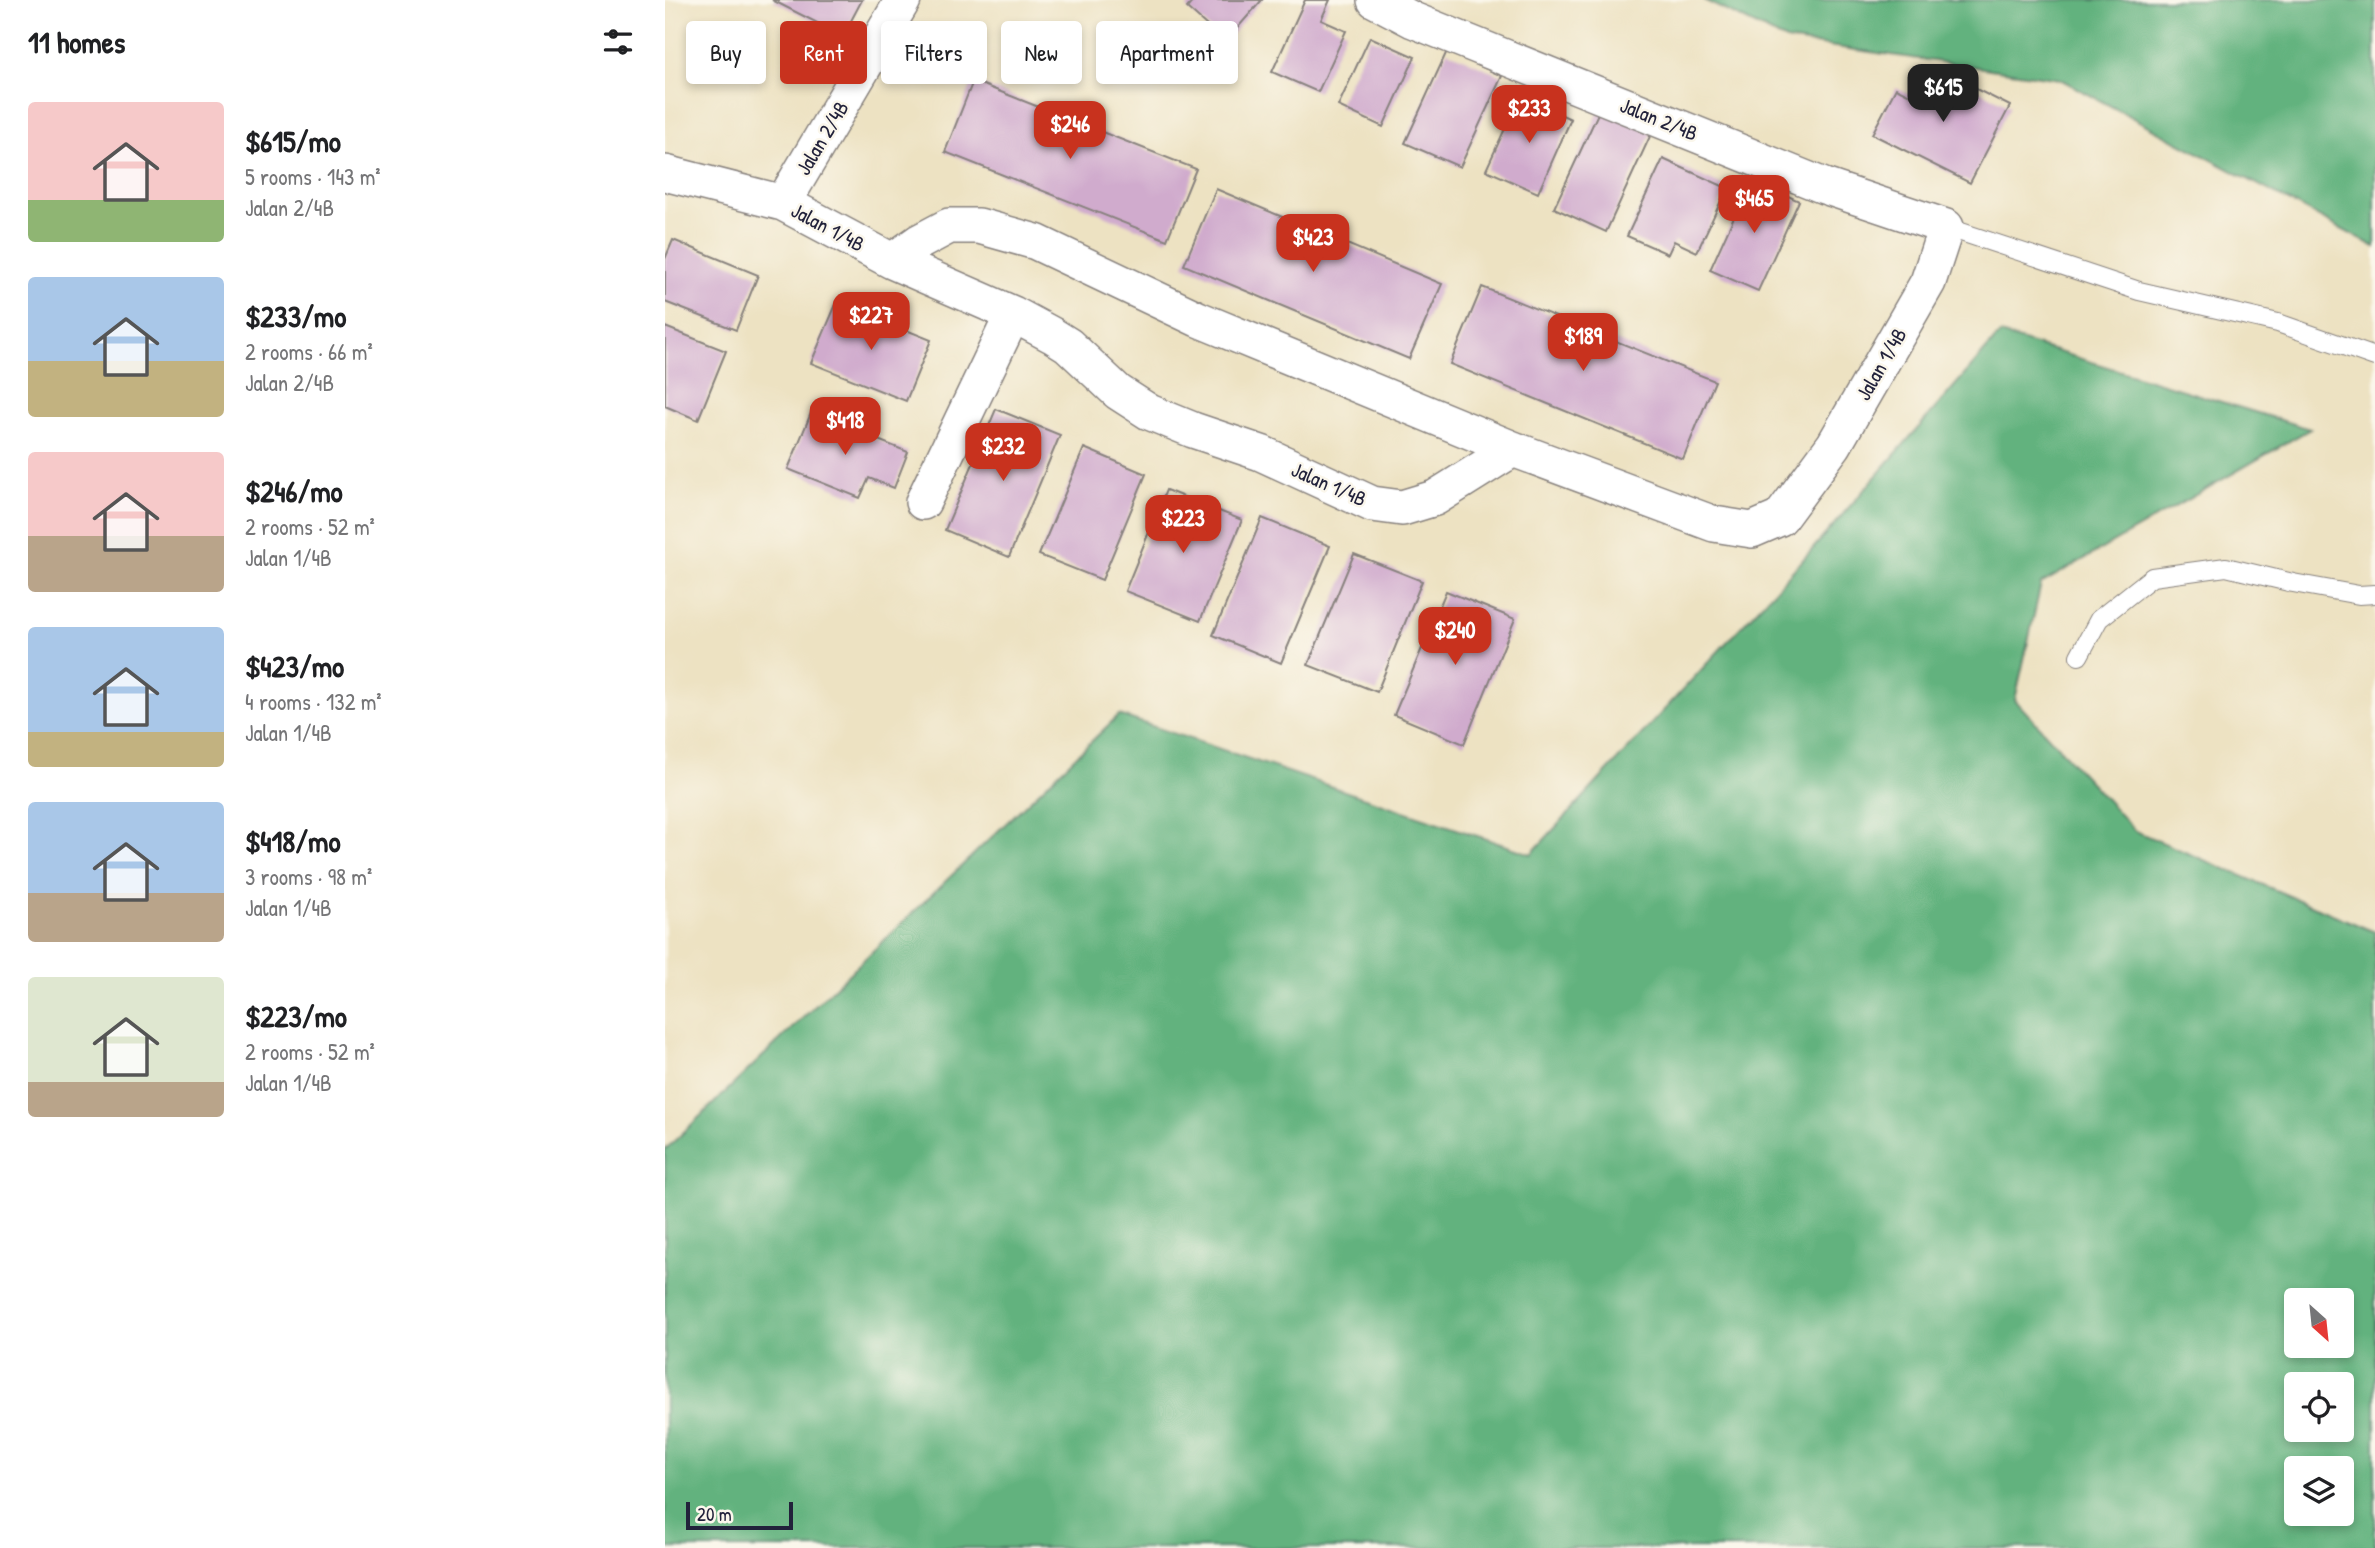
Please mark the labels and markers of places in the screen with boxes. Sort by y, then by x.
pin: $615 [1902,64,1984,124]
pin: $233 [1488,86,1570,145]
pin: $246 [1029,102,1111,161]
pin: $465 [1713,176,1795,235]
pin: $423 [1272,215,1354,274]
pin: $227 [830,292,912,352]
pin: $189 [1542,314,1624,373]
pin: $418 [804,398,886,457]
pin: $232 [962,424,1044,483]
pin: $223 [1142,496,1224,555]
pin: $240 [1414,608,1496,667]

